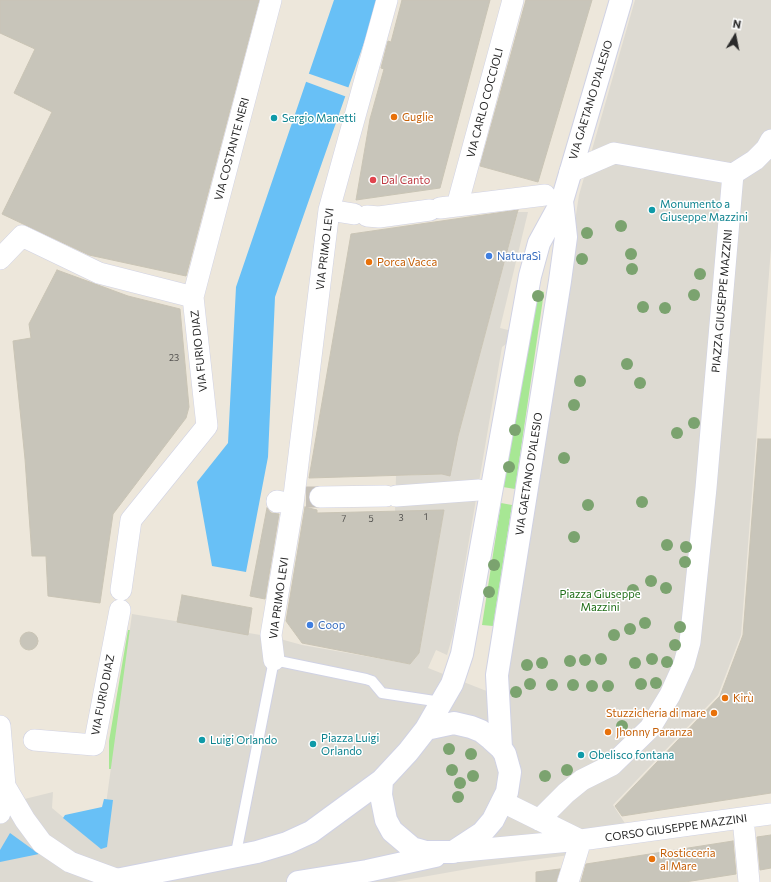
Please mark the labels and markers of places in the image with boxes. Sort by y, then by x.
place label: Guglie [402,110,434,124]
place label: Sergio Manetti [282,111,356,125]
marker: Guglie [389,112,399,122]
marker: Sergio Manetti [269,113,279,123]
place label: Dal Canto [381,173,430,187]
marker: Dal Canto [368,175,378,185]
place label: Monumento a Giuseppe Mazzini [660,197,748,223]
marker: Monumento a Giuseppe Mazzini [647,205,657,215]
place label: NaturaSì [497,249,541,263]
marker: NaturaSì [484,251,494,261]
place label: Porca Vacca [377,255,437,269]
marker: Porca Vacca [364,257,374,267]
place label: Coop [318,618,345,632]
marker: Coop [305,620,315,630]
place label: Kirù [733,691,754,705]
marker: Kirù [720,693,730,703]
place label: Stuzzicheria di mare [606,706,706,720]
marker: Stuzzicheria di mare [709,708,719,718]
place label: Jhonny Paranza [616,725,693,739]
marker: Jhonny Paranza [603,727,613,737]
place label: Piazza Luigi Orlando [321,731,379,757]
place label: Luigi Orlando [210,733,277,747]
marker: Luigi Orlando [197,735,207,745]
marker: Piazza Luigi Orlando [308,739,318,749]
place label: Obelisco fontana [589,748,674,762]
marker: Obelisco fontana [576,750,586,760]
place label: Rosticceria al Mare [660,846,715,872]
marker: Rosticceria al Mare [647,854,657,864]

